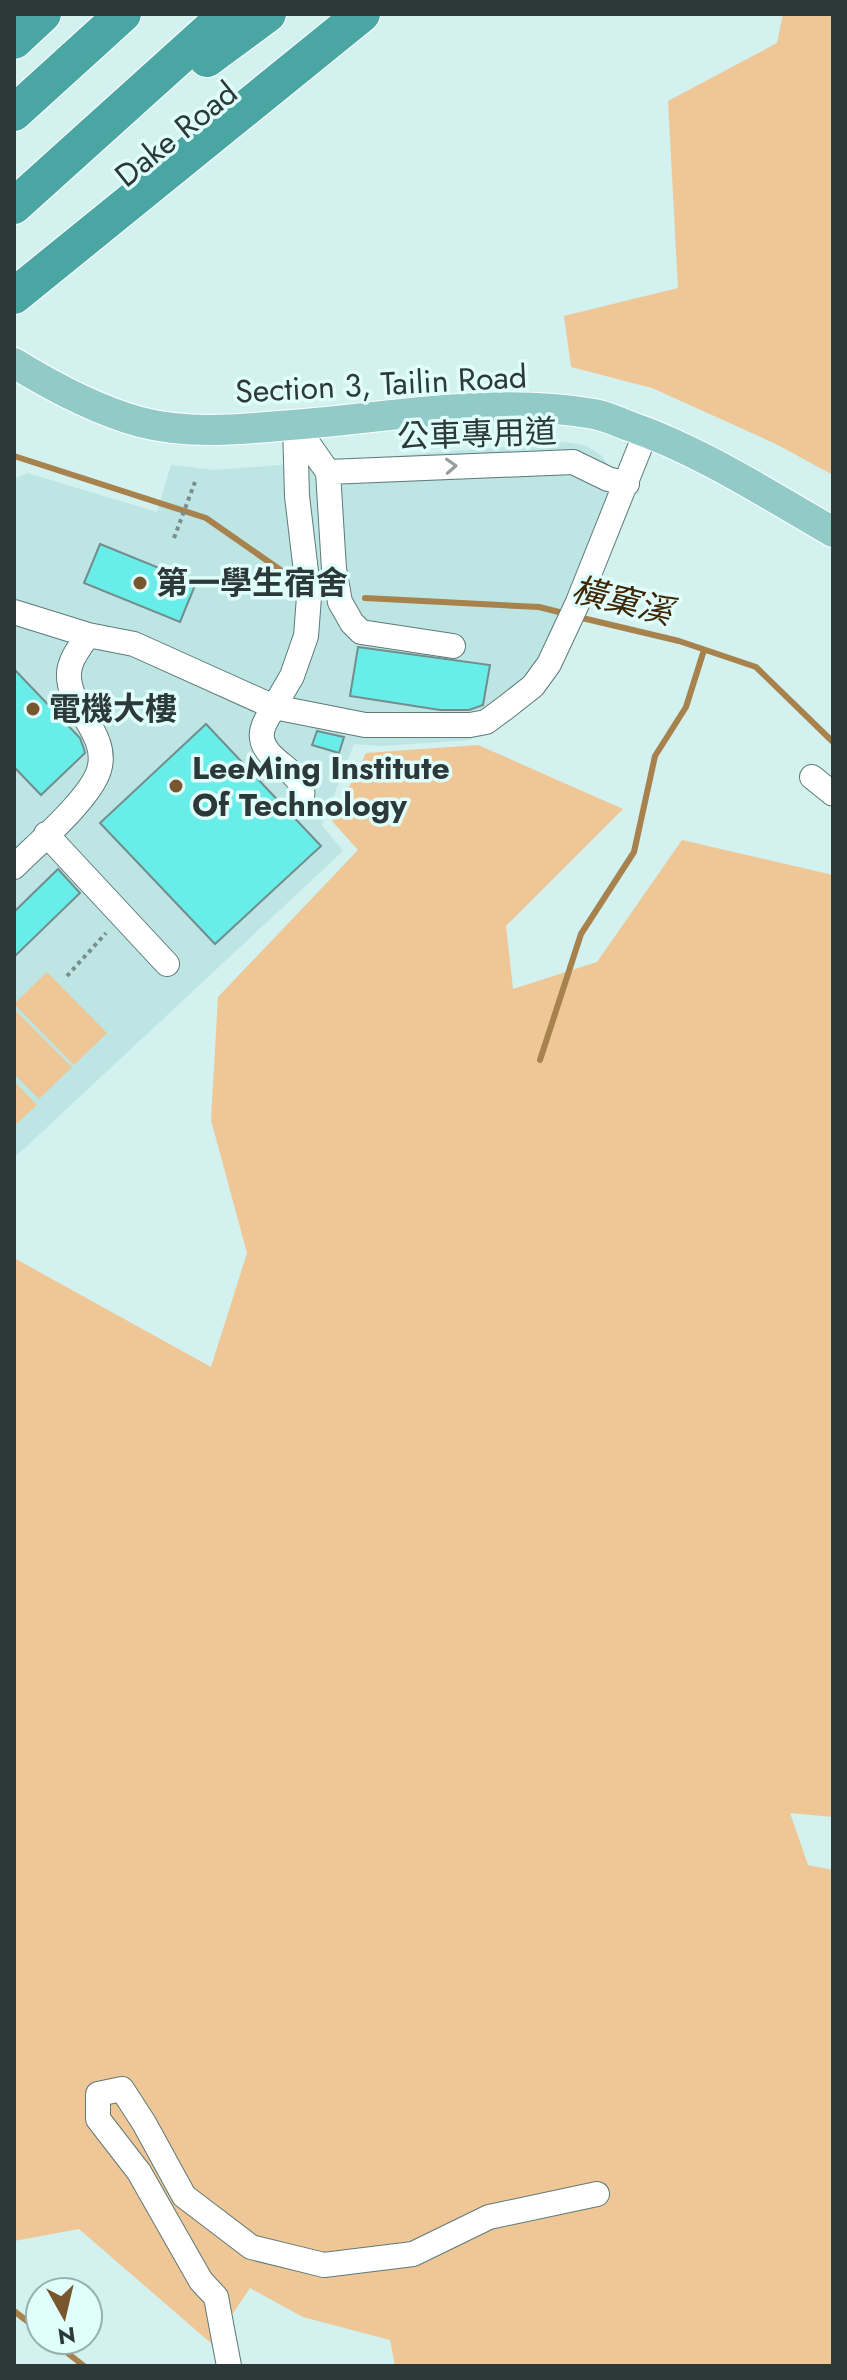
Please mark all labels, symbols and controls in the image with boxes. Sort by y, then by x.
street label: Dake Road [105,70,247,198]
street label: Section 3, Tailin Road [234,353,528,415]
street label: 公車專用道 [396,408,558,460]
one-way arrow [445,458,458,475]
place label: 第一學生宿舍 [156,560,348,606]
water label: 橫窠溪 [567,565,681,638]
marker: 第一學生宿舍 [131,574,149,592]
place label: 電機大樓 [49,686,177,732]
marker: 電機大樓 [24,700,42,718]
place label: LeeMing Institute Of Technology [192,745,450,828]
marker: LeeMing Institute Of Technology [167,777,185,795]
north arrow [24,2276,104,2356]
text: N [56,2319,78,2353]

